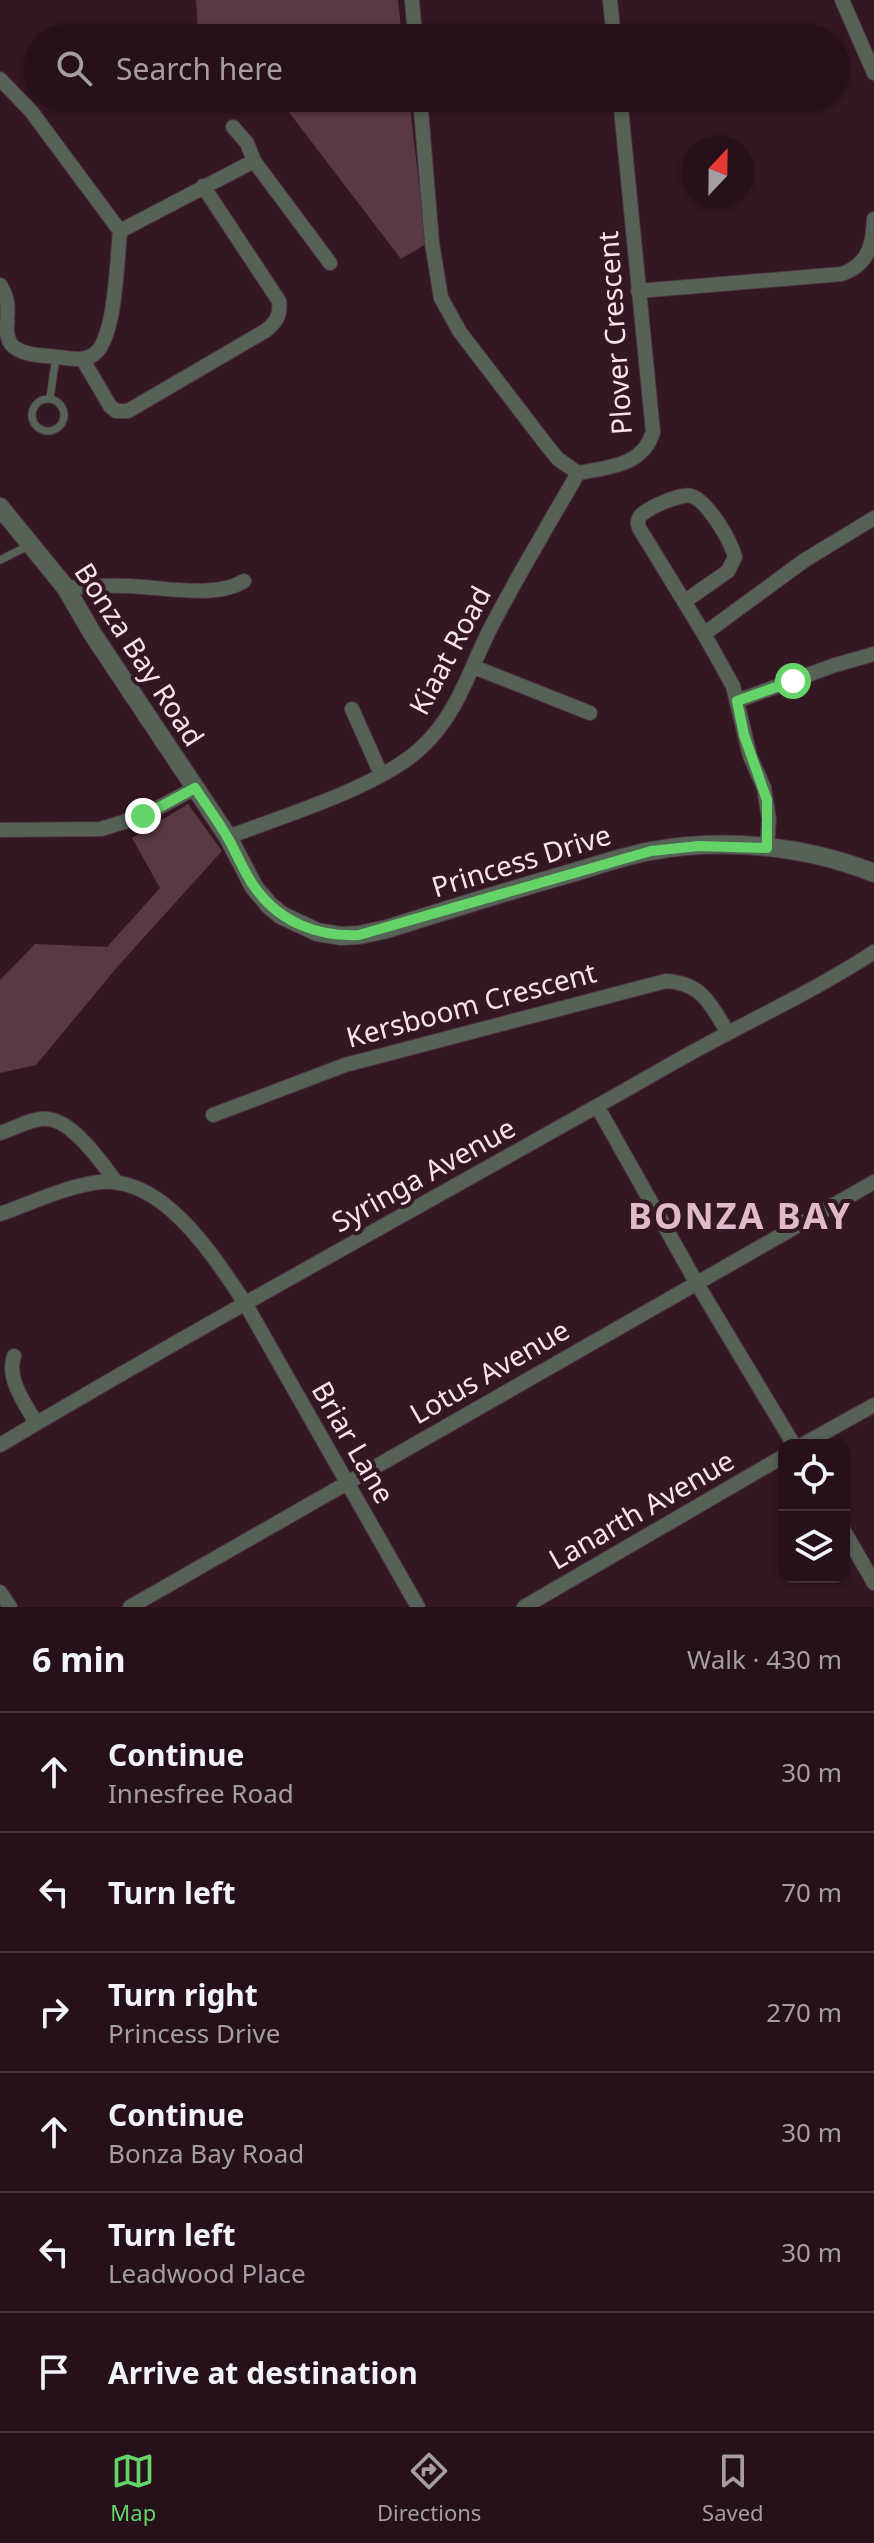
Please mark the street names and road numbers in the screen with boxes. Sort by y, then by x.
street label: Plover Crescent [588,230,640,436]
street label: Bonza Bay Road [67,555,213,753]
street label: Kiaat Road [399,579,499,721]
street label: Princess Drive [427,815,615,905]
street label: Kersboom Crescent [342,952,600,1056]
street label: Syringa Avenue [324,1108,522,1240]
street label: Lotus Avenue [402,1310,576,1432]
street label: Briar Lane [304,1374,404,1510]
street label: Lanarth Avenue [541,1441,741,1577]

